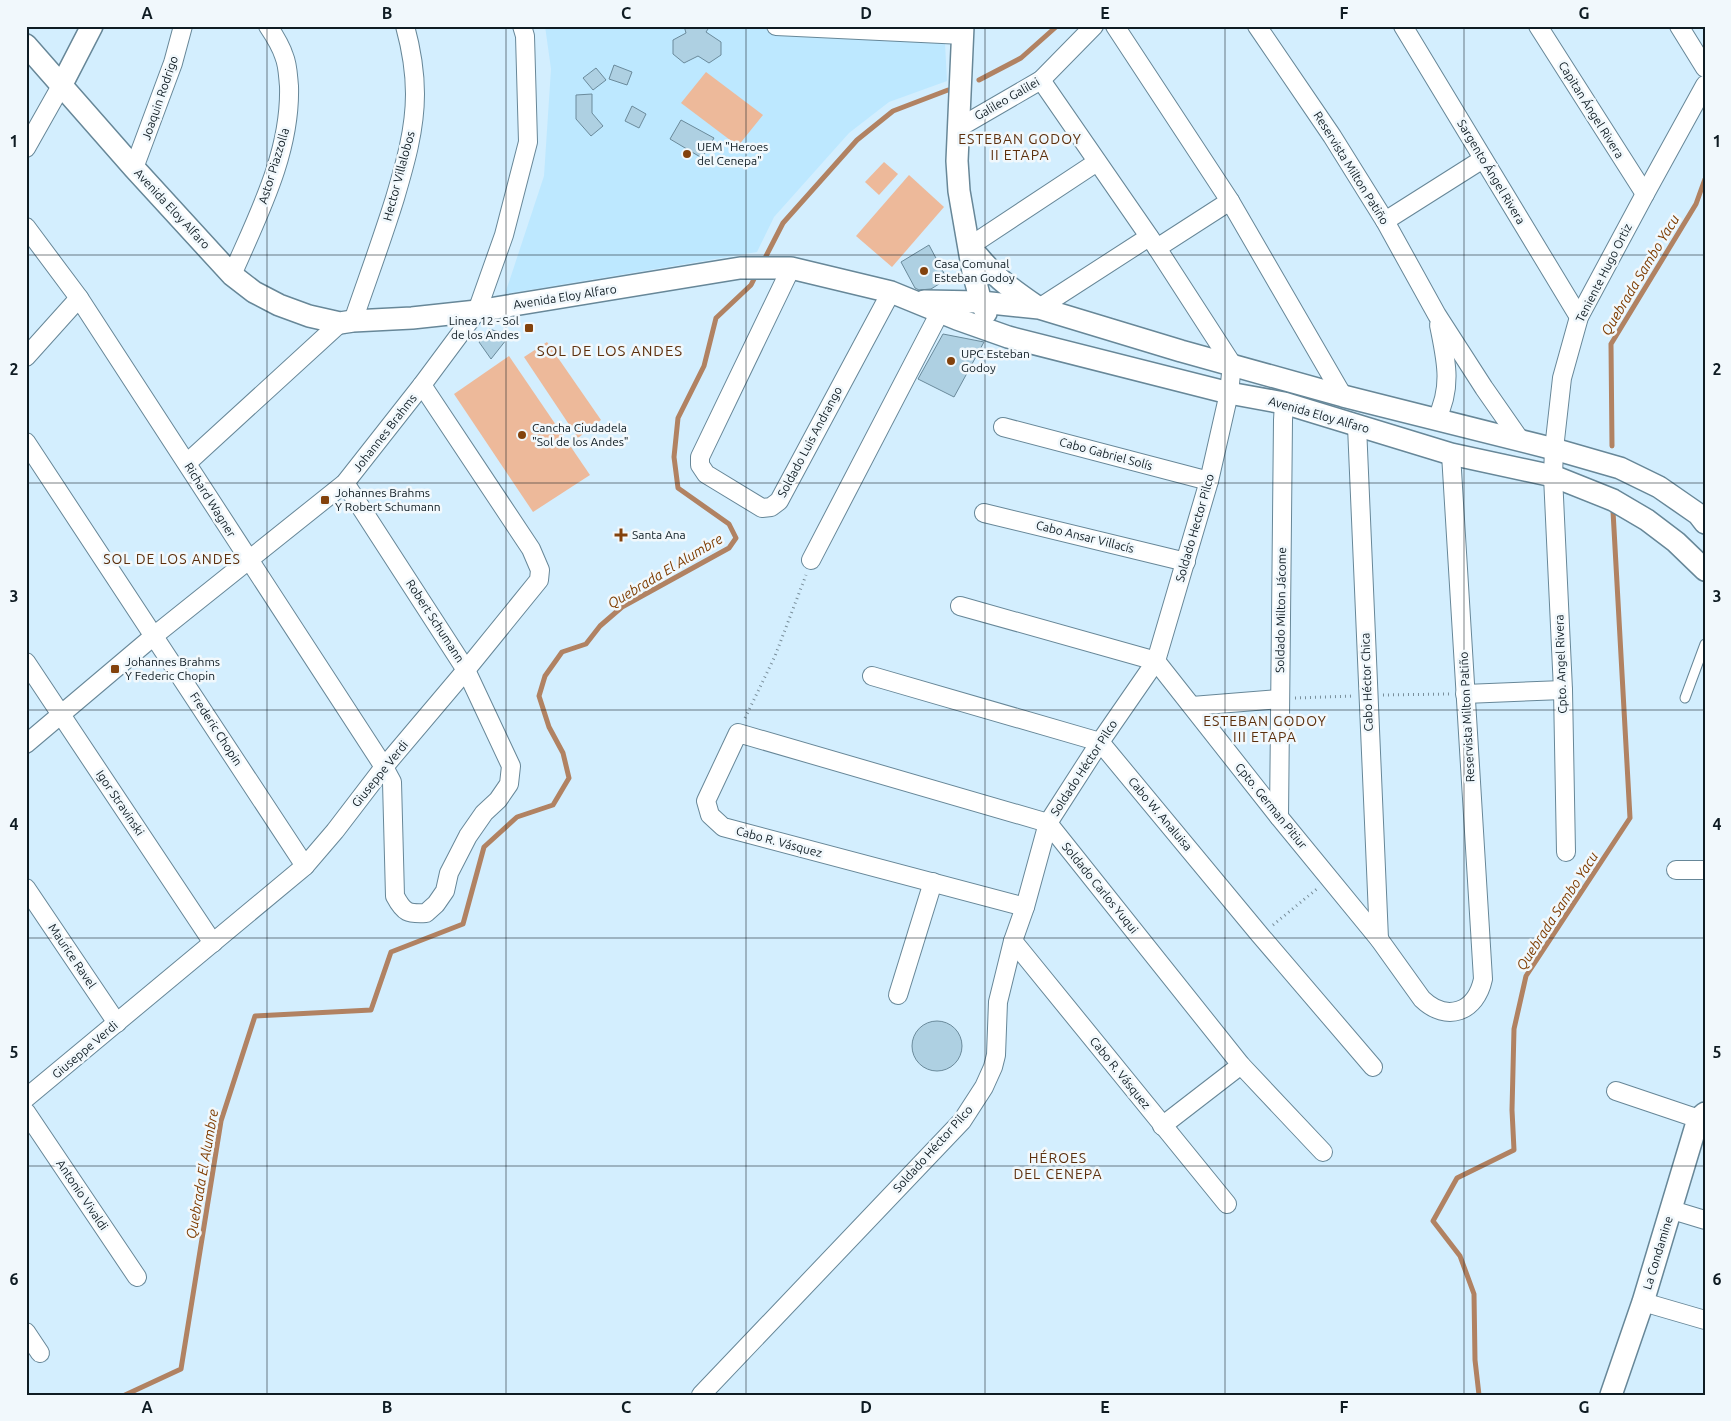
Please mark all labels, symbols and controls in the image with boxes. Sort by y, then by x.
text: A [141,4,153,22]
text: B [382,4,392,22]
text: C [621,4,631,22]
text: D [860,4,872,22]
text: E [1100,4,1110,22]
text: F [1340,4,1349,22]
text: G [1578,4,1590,22]
street label: Joaquin Rodrigo [139,54,180,142]
street label: Capitan Ángel Rivera [1556,59,1626,160]
street label: Galileo Galilei [972,75,1042,122]
street label: Reservista Milton Patiño [1311,109,1392,227]
street label: Sargento Ángel Rivera [1455,117,1528,226]
street label: Astor Piazzolla [256,126,291,205]
street label: Hector Villalobos [380,130,417,222]
district label: ESTEBAN GODOY II ETAPA [958,131,1082,163]
text: 1 [9,132,19,150]
text: 1 [1712,132,1722,150]
place label: UEM "Heroes del Cenepa" [697,140,768,167]
marker: UEM "Heroes del Cenepa" [681,148,693,160]
street label: Avenida Eloy Alfaro [132,166,213,251]
water label: Quebrada Sambo Yacu [1598,211,1683,339]
street label: Teniente Hugo Ortiz [1573,221,1634,324]
place label: Casa Comunal Esteban Godoy [934,257,1015,284]
marker: Casa Comunal Esteban Godoy [918,265,930,277]
street label: Avenida Eloy Alfaro [512,282,618,311]
place label: Linea 12 - Sol de los Andes [449,314,519,341]
marker: Linea 12 - Sol de los Andes [523,322,535,334]
district label: SOL DE LOS ANDES [537,342,683,359]
place label: UPC Esteban Godoy [961,347,1030,374]
marker: UPC Esteban Godoy [945,355,957,367]
text: 2 [9,360,19,378]
text: 2 [1712,360,1722,378]
street label: Soldado Luis Andrango [775,384,844,499]
street label: Johannes Brahms [350,391,419,474]
street label: Avenida Eloy Alfaro [1267,394,1371,435]
place label: Cancha Ciudadela "Sol de los Andes" [532,421,629,448]
marker: Cancha Ciudadela "Sol de los Andes" [516,429,528,441]
street label: Cabo Gabriel Solís [1058,435,1154,472]
street label: Richard Wagner [182,460,239,540]
street label: Soldado Hector Pilco [1173,472,1216,583]
place label: Johannes Brahms Y Robert Schumann [335,486,441,513]
marker: Johannes Brahms Y Robert Schumann [319,494,331,506]
street label: Cabo Ansar Villacís [1035,518,1136,555]
marker: Santa Ana [614,528,628,542]
place label: Santa Ana [632,528,686,541]
water label: Quebrada El Alumbre [605,530,726,613]
street label: Soldado Milton Jácome [1273,547,1288,673]
district label: SOL DE LOS ANDES [103,551,241,567]
street label: Robert Schumann [404,577,467,664]
text: 3 [9,587,19,605]
text: 3 [1712,587,1722,605]
street label: Cpto. Angel Rivera [1552,614,1569,714]
street label: Cabo Héctor Chica [1358,632,1375,732]
street label: Reservista Milton Patiño [1457,651,1476,783]
place label: Johannes Brahms Y Federic Chopin [125,655,220,682]
marker: Johannes Brahms Y Federic Chopin [109,663,121,675]
street label: Frederic Chopin [188,690,245,768]
district label: ESTEBAN GODOY III ETAPA [1203,713,1327,745]
street label: Soldado Héctor Pilco [1048,717,1119,818]
street label: Giuseppe Verdi [349,738,410,809]
street label: Cpto. German Pitiur [1233,760,1310,851]
street label: Igor Stravinski [94,768,147,838]
street label: Cabo W. Analuisa [1126,774,1195,853]
text: 4 [9,815,19,833]
text: 4 [1712,815,1722,833]
street label: Cabo R. Vásquez [735,824,824,859]
street label: Soldado Carlos Yuqui [1060,840,1141,936]
water label: Quebrada Sambo Yacu [1513,848,1602,974]
street label: Maurice Ravel [46,921,99,990]
street label: Giuseppe Verdi [49,1018,120,1081]
street label: Cabo R. Vásquez [1087,1034,1154,1112]
text: 5 [9,1043,19,1061]
text: 5 [1712,1043,1722,1061]
street label: Soldado Héctor Pilco [890,1103,975,1195]
water label: Quebrada El Alumbre [183,1108,222,1240]
district label: HÉROES DEL CENEPA [1013,1149,1103,1182]
street label: Antonio Vivaldi [54,1157,111,1232]
street label: La Condamine [1640,1215,1675,1291]
text: 6 [9,1270,19,1288]
text: 6 [1712,1270,1722,1288]
text: A [141,1398,153,1416]
text: B [382,1398,392,1416]
text: C [621,1398,631,1416]
text: D [860,1398,872,1416]
text: E [1100,1398,1110,1416]
text: F [1340,1398,1349,1416]
text: G [1578,1398,1590,1416]

